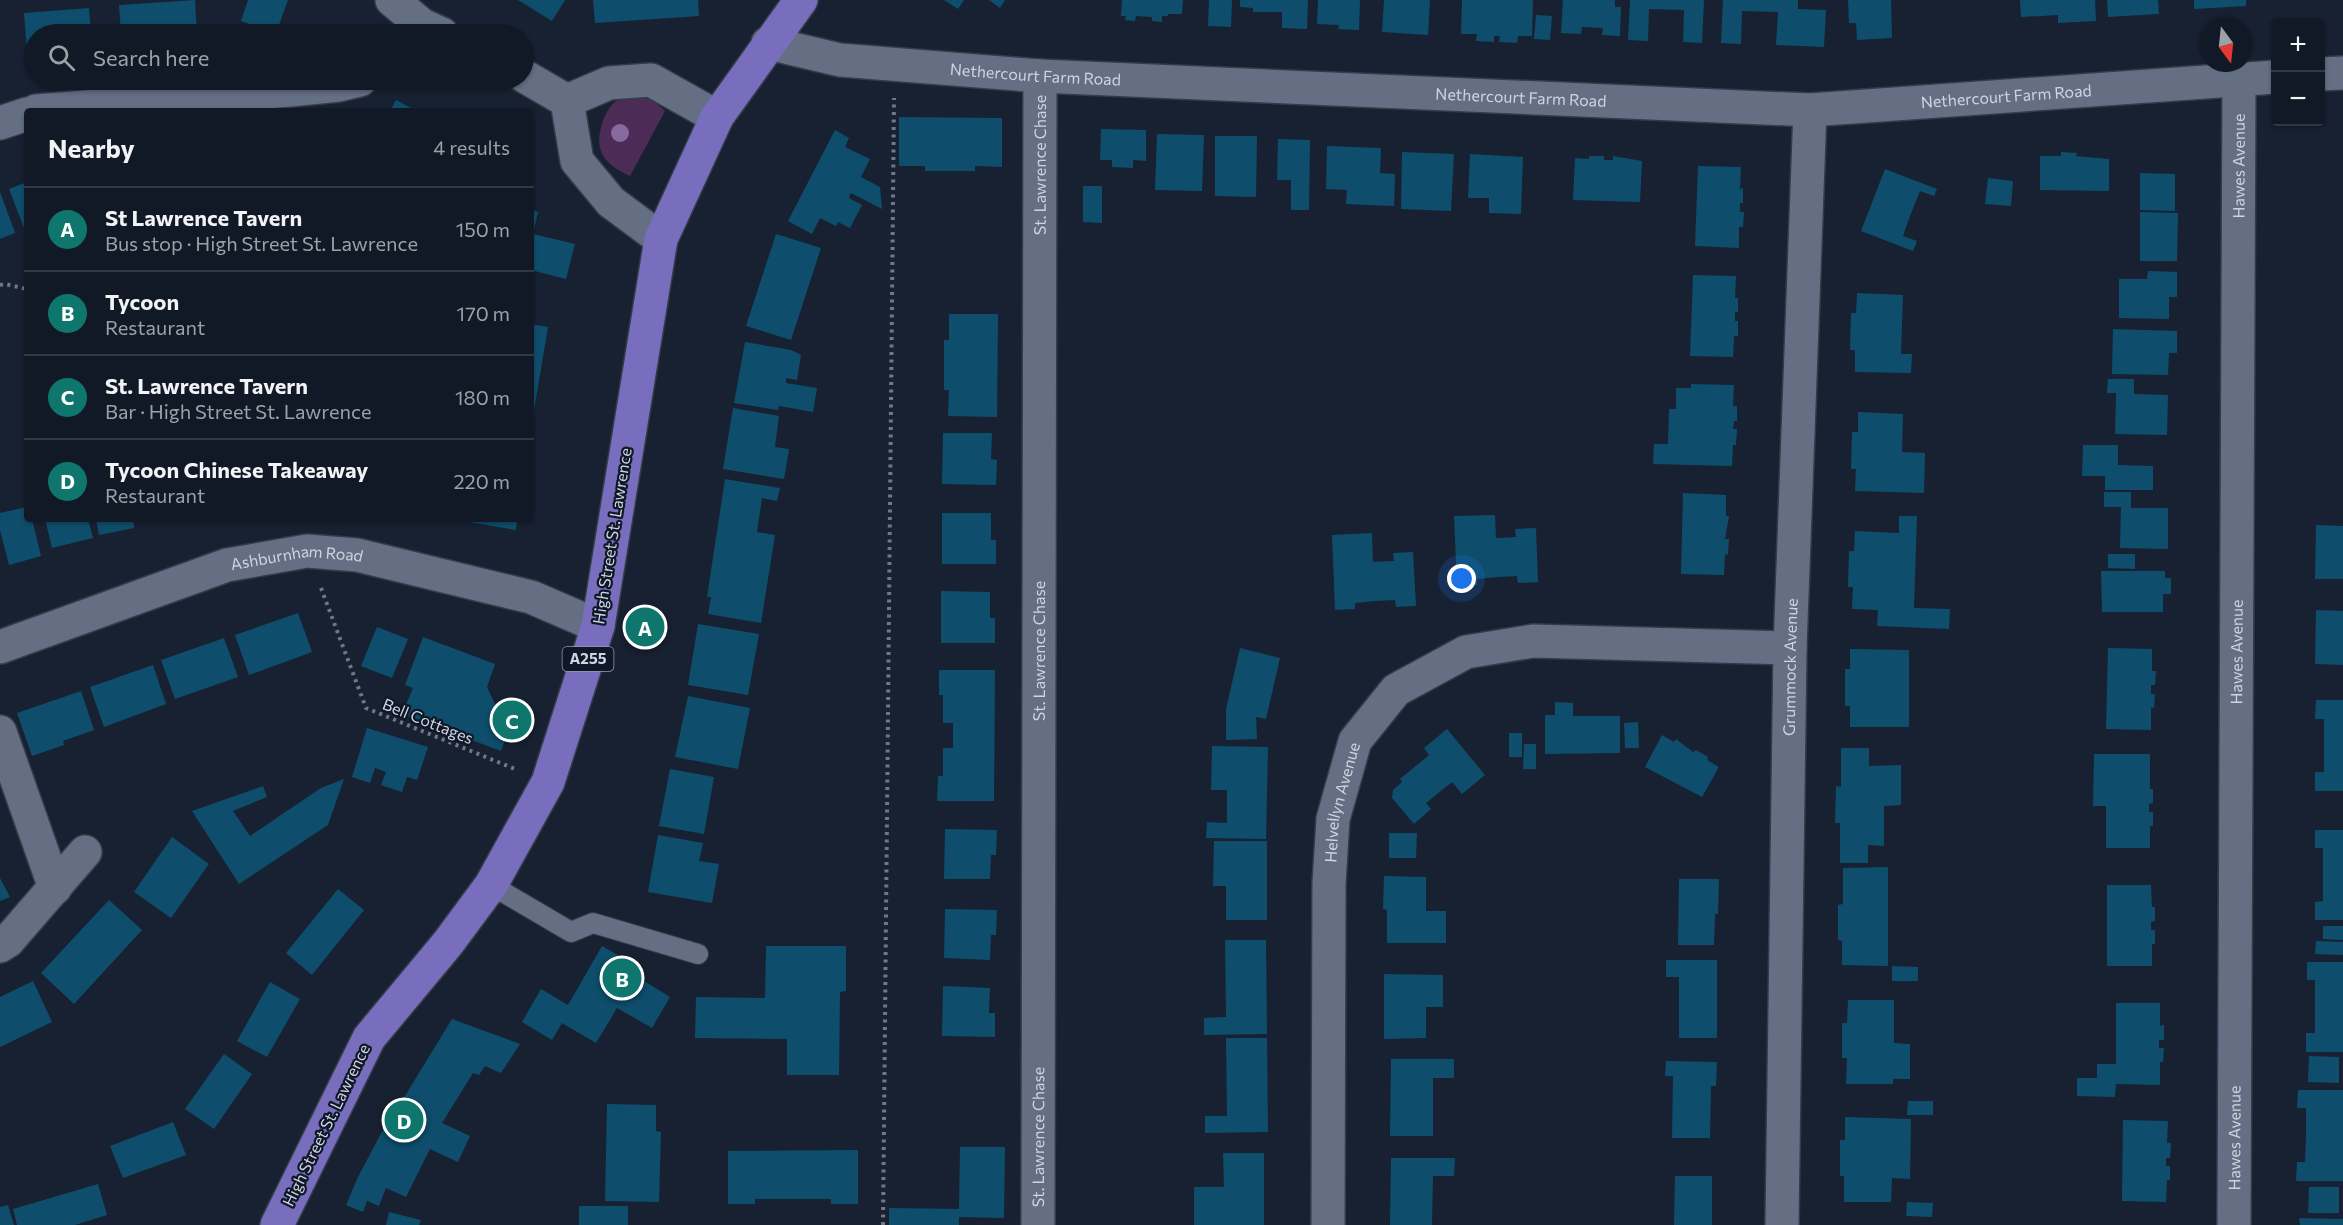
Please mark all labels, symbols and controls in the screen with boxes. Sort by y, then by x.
north arrow [2199,18,2253,72]
map controls [2271,18,2325,126]
button: + [2271,18,2325,72]
search box [24,24,534,90]
icon: search [45,41,78,74]
text: Search here [93,44,209,71]
street label: Nethercourt Farm Road [949,59,1121,89]
button: − [2271,72,2325,126]
street label: Nethercourt Farm Road [1920,80,2092,111]
street label: Nethercourt Farm Road [1435,83,1607,110]
street label: St. Lawrence Chase [1030,95,1049,235]
street label: Hawes Avenue [2228,114,2248,219]
text: Nearby [48,132,135,163]
text: 4 results [433,135,510,159]
text: St Lawrence Tavern [105,204,302,231]
text: A [60,217,75,241]
text: 150 m [456,217,510,241]
text: Bus stop · High Street St. Lawrence [105,231,418,255]
text: Tycoon [105,288,179,315]
text: B [61,301,74,325]
text: 170 m [457,301,510,325]
text: Restaurant [105,315,205,339]
text: St. Lawrence Tavern [105,372,308,399]
text: C [61,385,74,409]
text: 180 m [455,385,510,409]
text: Bar · High Street St. Lawrence [105,399,371,423]
street label: High Street St. Lawrence [588,446,635,625]
text: Tycoon Chinese Takeaway [105,456,368,483]
text: D [60,469,75,493]
text: 220 m [454,469,510,493]
text: Restaurant [105,483,205,507]
street label: Ashburnham Road [229,541,365,573]
your location [1447,564,1476,593]
street label: St. Lawrence Chase [1029,581,1048,721]
street label: Grummock Avenue [1779,598,1801,736]
street label: Hawes Avenue [2226,600,2246,705]
pin: A [626,604,664,650]
road number: A255 [562,647,614,671]
street label: Bell Cottages [380,694,476,747]
pin: C [492,698,532,742]
street label: Helvellyn Avenue [1320,740,1363,863]
pin: B [602,956,642,1000]
street label: High Street St. Lawrence [278,1041,373,1209]
street label: St. Lawrence Chase [1028,1067,1047,1207]
street label: Hawes Avenue [2224,1085,2244,1191]
pin: D [384,1098,424,1142]

